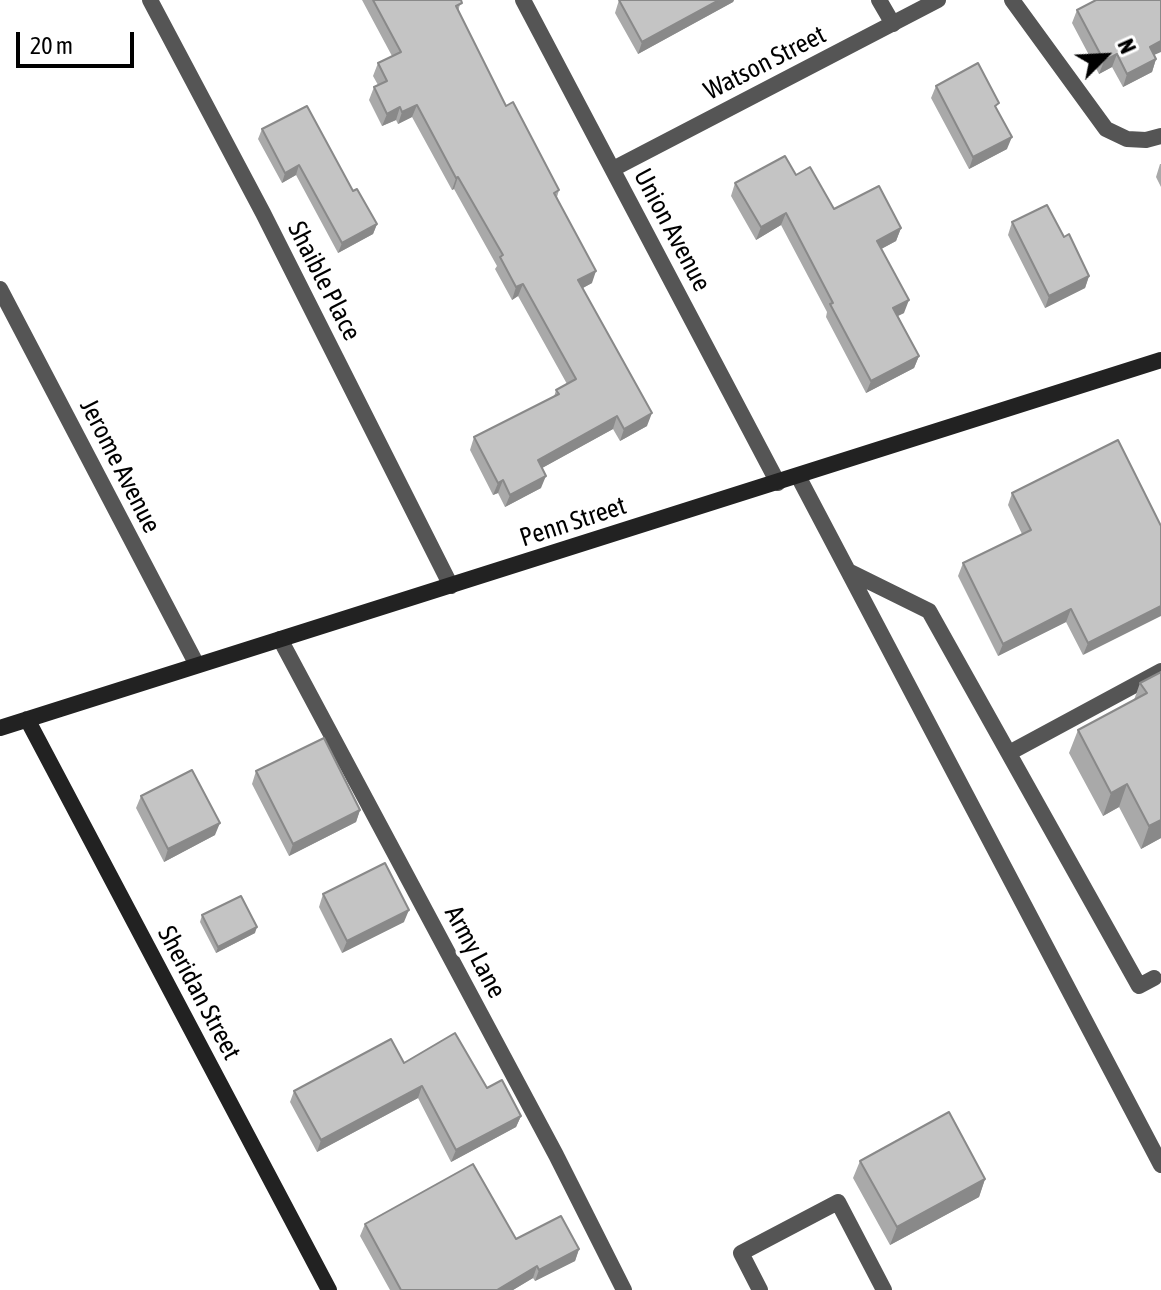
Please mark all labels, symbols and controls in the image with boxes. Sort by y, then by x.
scale bar [20,16,138,66]
north arrow [1065,16,1145,96]
street label: Watson Street [699,19,831,107]
text: 20 m [30,32,73,59]
text: N [1112,35,1141,57]
street label: Union Avenue [627,163,717,297]
street label: Shaible Place [281,216,367,346]
street label: Jerome Avenue [73,394,167,538]
street label: Penn Street [516,490,630,554]
street label: Army Lane [438,901,512,1003]
street label: Sheridan Street [151,921,247,1065]

